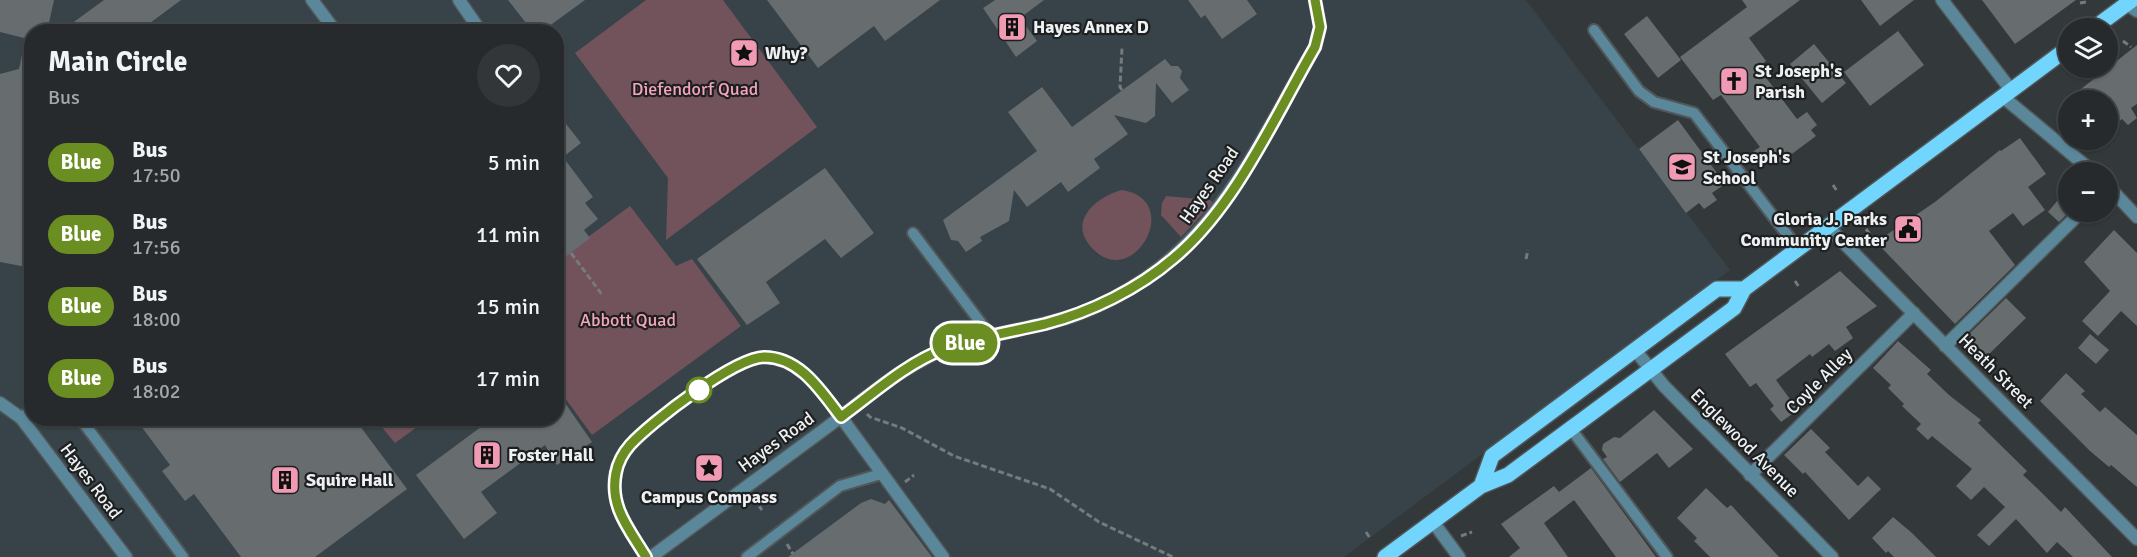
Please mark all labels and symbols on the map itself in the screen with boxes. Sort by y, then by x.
building icon: Hayes Annex D [996,11,1028,43]
place label: Hayes Annex D [1033,16,1149,38]
place icon: Why? [728,37,760,69]
place label: Why? [765,42,808,64]
place label: St Joseph's Parish [1755,60,1842,103]
church icon: St Joseph's Parish [1718,65,1750,97]
park label: Diefendorf Quad [632,78,758,100]
street label: Hayes Road [1175,142,1243,228]
place label: St Joseph's School [1703,146,1790,189]
school or university icon: St Joseph's School [1666,151,1698,183]
place label: Gloria J. Parks Community Center [1740,208,1888,251]
public building icon: Gloria J. Parks Community Center [1892,213,1924,245]
park label: Abbott Quad [580,309,676,331]
line badge: Blue [923,324,1007,362]
street label: Heath Street [1954,329,2038,413]
street label: Coyle Alley [1781,343,1857,419]
unlabelled marker [686,377,712,403]
street label: Englewood Avenue [1686,384,1804,502]
street label: Hayes Road [734,407,818,477]
street label: Hayes Road [56,439,126,523]
building icon: Foster Hall [471,439,503,471]
place label: Foster Hall [508,444,594,466]
place icon: Campus Compass [693,452,725,484]
building icon: Squire Hall [269,464,301,496]
place label: Squire Hall [306,469,394,491]
place label: Campus Compass [641,486,777,508]

